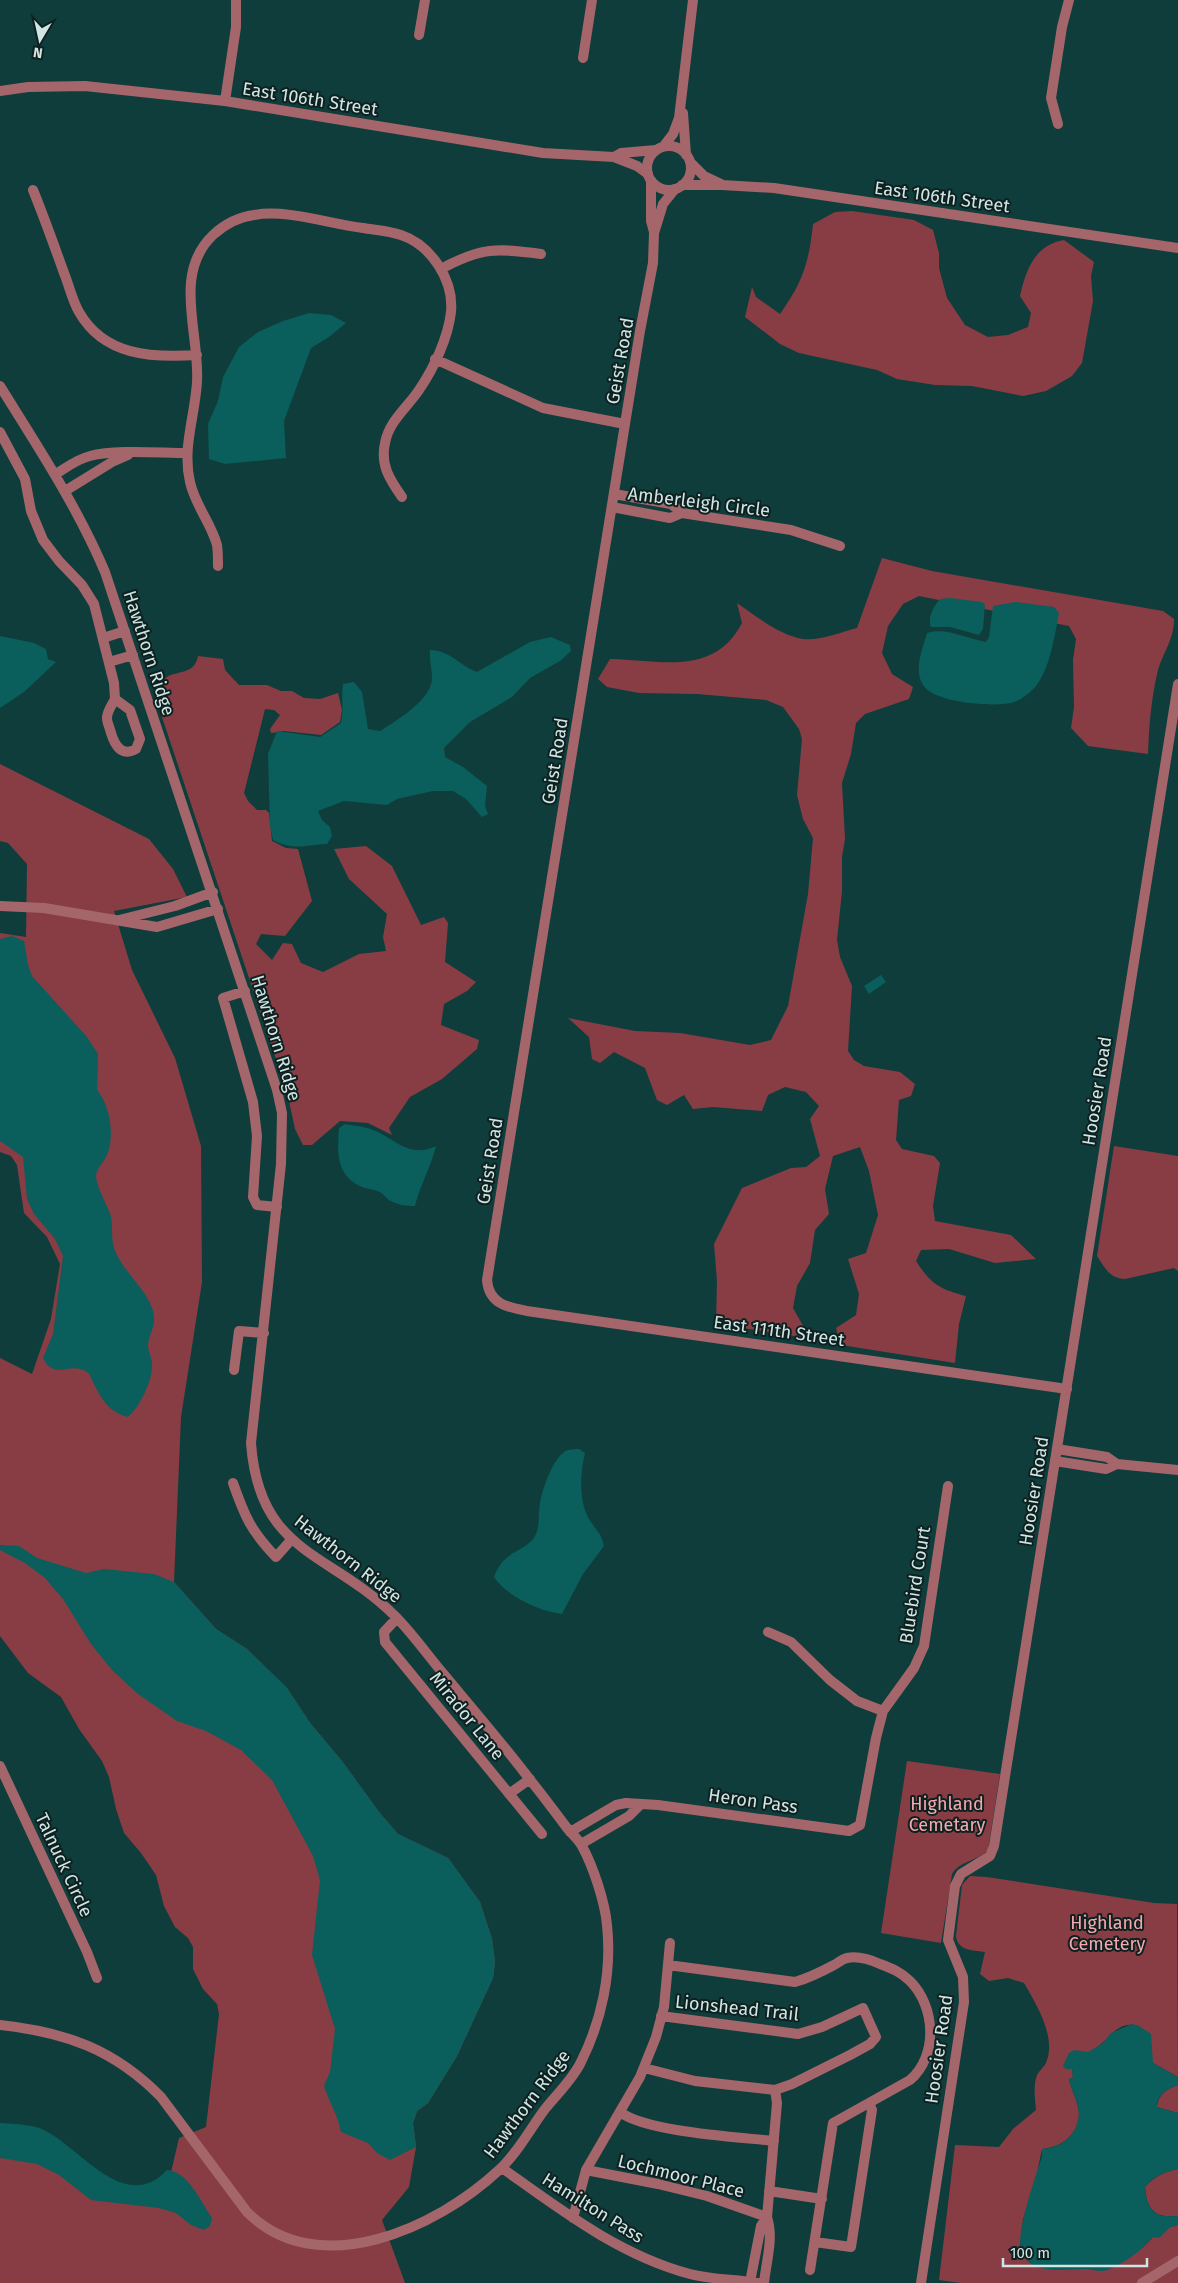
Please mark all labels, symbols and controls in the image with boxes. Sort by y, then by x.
north arrow [15,15,65,65]
text: N [32,43,44,61]
street label: East 106th Street [241,77,380,121]
street label: East 106th Street [873,177,1012,217]
street label: Geist Road [602,316,638,406]
street label: Amberleigh Circle [627,482,771,522]
street label: Hawthorn Ridge [118,588,180,718]
street label: Geist Road [537,716,573,806]
street label: Hawthorn Ridge [246,972,306,1104]
street label: Hoosier Road [1078,1035,1116,1147]
street label: Geist Road [472,1116,508,1206]
street label: East 111th Street [712,1311,846,1351]
street label: Hoosier Road [1015,1435,1053,1547]
street label: Hawthorn Ridge [290,1510,406,1608]
street label: Bluebird Court [895,1524,935,1645]
street label: Mirador Lane [425,1667,509,1765]
street label: Heron Pass [707,1784,799,1818]
park label: Highland Cemetary [909,1793,986,1836]
street label: Talnuck Circle [30,1810,98,1920]
park label: Highland Cemetery [1069,1912,1145,1955]
street label: Lionshead Trail [674,1991,800,2025]
street label: Hoosier Road [920,1993,958,2105]
street label: Hawthorn Ridge [479,2045,575,2163]
street label: Lochmoor Place [615,2150,747,2202]
street label: Hamilton Pass [538,2168,648,2248]
scale bar [1003,2236,1147,2268]
text: 100 m [1010,2244,1050,2262]

